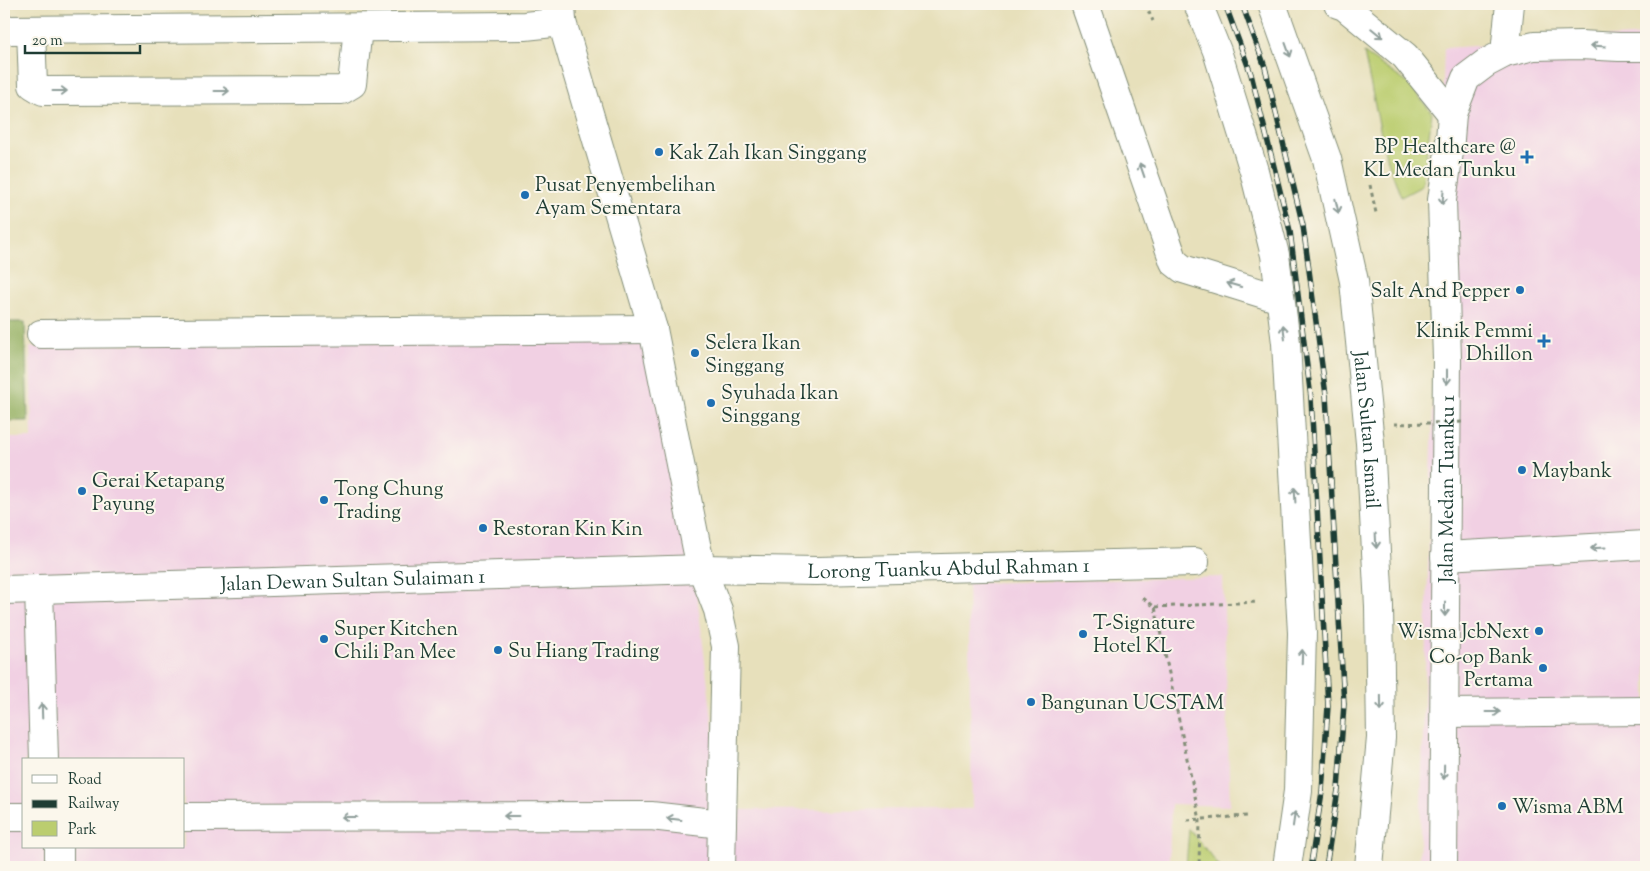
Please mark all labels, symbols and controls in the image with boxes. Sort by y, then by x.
scale bar [25,22,140,54]
one-way arrow [1370,27,1383,38]
text: 20 m [32,31,63,52]
one-way arrow [1284,41,1293,57]
one-way arrow [1590,41,1606,51]
one-way arrow [52,86,68,96]
one-way arrow [214,86,230,96]
place label: BP Healthcare @ KL Medan Tunku [1364,134,1516,186]
place label: Kak Zah Ikan Singgang [669,140,867,169]
marker: Kak Zah Ikan Singgang [653,146,665,158]
marker: BP Healthcare @ KL Medan Tunku [1520,150,1534,164]
one-way arrow [1137,163,1146,178]
place label: Pusat Penyembelihan Ayam Sementara [535,172,716,224]
one-way arrow [1438,188,1448,204]
marker: Pusat Penyembelihan Ayam Sementara [519,189,531,201]
one-way arrow [1333,198,1342,214]
place label: Salt And Pepper [1371,278,1510,307]
one-way arrow [1226,280,1242,290]
marker: Salt And Pepper [1514,284,1526,296]
place label: Klinik Pemmi Dhillon [1416,318,1533,370]
one-way arrow [1279,325,1289,341]
place label: Selera Ikan Singgang [705,330,801,382]
marker: Klinik Pemmi Dhillon [1537,334,1551,348]
marker: Selera Ikan Singgang [689,347,701,359]
street label: Jalan Sultan Ismail [1344,349,1386,510]
one-way arrow [1442,368,1452,384]
place label: Syuhada Ikan Singgang [721,380,839,432]
street label: Jalan Medan Tuanku 1 [1433,395,1464,584]
marker: Syuhada Ikan Singgang [705,397,717,409]
place label: Maybank [1532,458,1612,487]
marker: Maybank [1516,464,1528,476]
place label: Gerai Ketapang Payung [92,468,225,520]
place label: Tong Chung Trading [334,476,444,528]
marker: Gerai Ketapang Payung [76,485,88,497]
one-way arrow [1290,487,1299,503]
marker: Tong Chung Trading [318,494,330,506]
place label: Restoran Kin Kin [493,516,643,545]
marker: Restoran Kin Kin [477,522,489,534]
one-way arrow [1371,533,1380,549]
one-way arrow [1590,543,1606,552]
street label: Lorong Tuanku Abdul Rahman 1 [807,553,1090,588]
street label: Jalan Dewan Sultan Sulaiman 1 [219,564,486,601]
one-way arrow [1440,600,1450,617]
place label: T-Signature Hotel KL [1093,610,1195,662]
place label: Super Kitchen Chili Pan Mee [334,616,458,668]
place label: Wisma JcbNext [1397,619,1529,648]
marker: Wisma JcbNext [1533,625,1545,637]
marker: T-Signature Hotel KL [1077,628,1089,640]
marker: Super Kitchen Chili Pan Mee [318,633,330,645]
place label: Su Hiang Trading [508,638,659,667]
marker: Su Hiang Trading [492,644,504,656]
place label: Co-op Bank Pertama [1429,644,1533,696]
one-way arrow [1297,649,1307,666]
marker: Co-op Bank Pertama [1537,662,1549,674]
place label: Bangunan UCSTAM [1041,690,1224,719]
one-way arrow [1376,695,1386,711]
marker: Bangunan UCSTAM [1025,696,1037,708]
one-way arrow [37,703,47,720]
one-way arrow [1485,707,1501,717]
legend [22,758,185,848]
one-way arrow [1439,763,1449,779]
text: Road [68,770,102,791]
text: Railway [68,794,120,815]
place label: Wisma ABM [1512,794,1624,823]
marker: Wisma ABM [1496,800,1508,812]
one-way arrow [503,811,520,821]
one-way arrow [1289,811,1299,827]
one-way arrow [341,812,357,822]
one-way arrow [666,814,682,824]
text: Park [68,820,97,841]

